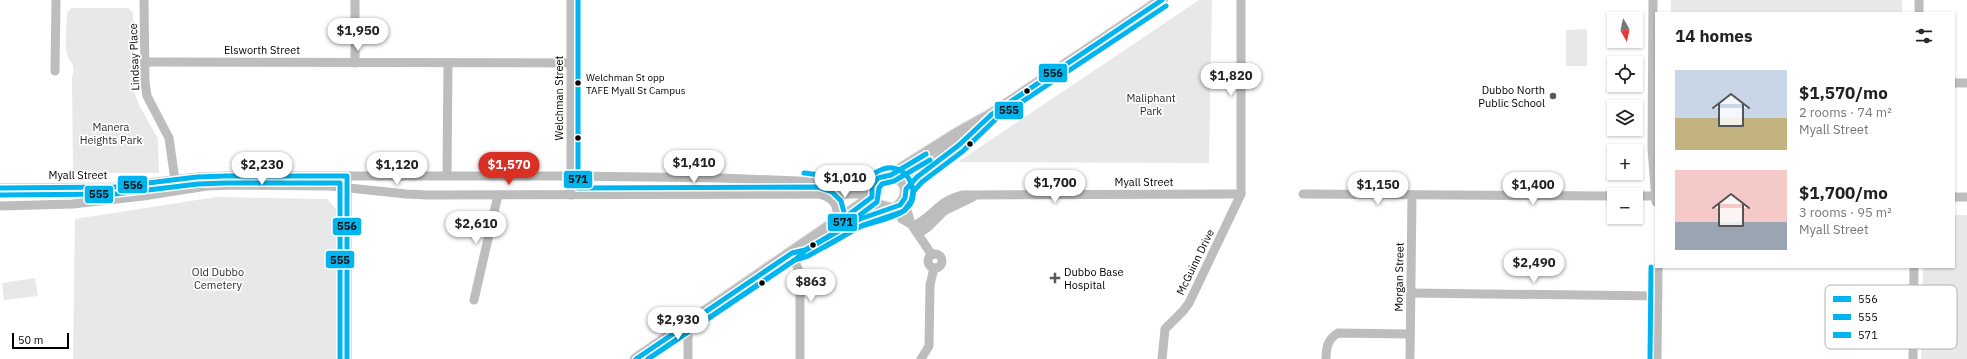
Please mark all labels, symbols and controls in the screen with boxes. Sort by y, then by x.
north arrow [1607,12,1643,48]
map controls [1607,12,1643,224]
pin: $1,950 [325,18,391,52]
text: $1,950 [336,22,380,39]
street label: Lindsay Place [126,23,142,91]
text: 14 homes [1675,25,1752,47]
icon: filters [1913,25,1935,47]
street label: Elsworth Street [224,43,300,57]
street label: Welchman Street [552,55,566,140]
button: locate [1607,56,1643,92]
line badge: 556 [1038,63,1068,83]
pin: $1,820 [1198,63,1264,97]
text: 556 [1043,66,1063,80]
text: $1,820 [1209,67,1253,84]
place label: Welchman St opp TAFE Myall St Campus [586,71,686,97]
marker: Welchman St opp TAFE Myall St Campus [573,78,583,88]
text: $1,570/mo [1799,82,1888,104]
place label: Dubbo North Public School [1478,83,1545,110]
unlabelled marker [1022,86,1032,96]
icon: home [1707,86,1755,134]
park label: Maliphant Park [1126,91,1176,118]
marker: Dubbo North Public School [1548,91,1558,101]
button: layers [1607,100,1643,136]
line badge: 555 [994,101,1024,120]
text: 555 [999,103,1019,117]
text: 2 rooms · 74 m² [1799,104,1892,121]
park label: Manera Heights Park [80,120,143,147]
text: Myall Street [1799,121,1869,138]
unlabelled marker [573,133,583,143]
unlabelled marker [965,139,975,149]
button: + [1607,144,1643,180]
pin: $1,410 [661,150,727,184]
pin: $2,230 [229,152,295,186]
pin: $1,120 [364,152,430,186]
pin: $1,570 [476,152,542,186]
text: $1,410 [672,154,716,171]
text: $2,230 [240,156,284,173]
text: $1,120 [375,156,419,173]
text: $1,570 [487,156,531,173]
pin: $1,010 [812,165,878,199]
street label: Myall Street [49,168,108,182]
text: $1,010 [823,169,867,186]
line badge: 571 [563,170,593,189]
pin: $1,700 [1022,170,1088,204]
text: 571 [568,172,588,186]
pin: $1,150 [1345,172,1411,206]
pin: $1,400 [1500,172,1566,206]
text: $1,700 [1033,174,1077,191]
line badge: 556 [117,175,148,194]
street label: Myall Street [1115,175,1174,189]
text: $1,150 [1356,176,1400,193]
text: $1,400 [1511,176,1555,193]
text: 556 [123,178,143,192]
text: $1,700/mo [1799,182,1888,204]
line badge: 555 [84,185,114,204]
icon: home [1707,186,1755,234]
text: 555 [89,187,109,201]
button: − [1607,188,1643,224]
text: 3 rooms · 95 m² [1799,204,1892,221]
pin: $2,610 [443,211,509,245]
line badge: 571 [827,213,858,232]
text: $2,610 [454,215,498,232]
text: 571 [833,215,853,229]
line badge: 556 [332,217,362,236]
text: 556 [337,219,357,233]
text: Myall Street [1799,221,1869,238]
street label: McGuinn Drive [1173,227,1217,297]
unlabelled marker [808,240,818,250]
street label: Morgan Street [1391,242,1407,312]
line badge: 555 [325,250,355,269]
pin: $2,490 [1501,250,1567,284]
text: 555 [330,253,350,267]
text: $2,490 [1512,254,1556,271]
park label: Old Dubbo Cemetery [192,265,244,292]
place label: Dubbo Base Hospital [1064,265,1124,292]
pin: $863 [787,269,835,303]
marker: Dubbo Base Hospital [1049,272,1061,284]
text: $863 [795,273,827,290]
unlabelled marker [757,278,767,288]
legend [1825,285,1957,349]
text: 556 [1858,292,1878,306]
pin: $2,930 [645,307,711,341]
text: 555 [1858,310,1878,324]
text: $2,930 [656,311,700,328]
text: 571 [1858,328,1878,342]
scale bar [12,331,69,350]
text: 50 m [18,333,43,347]

